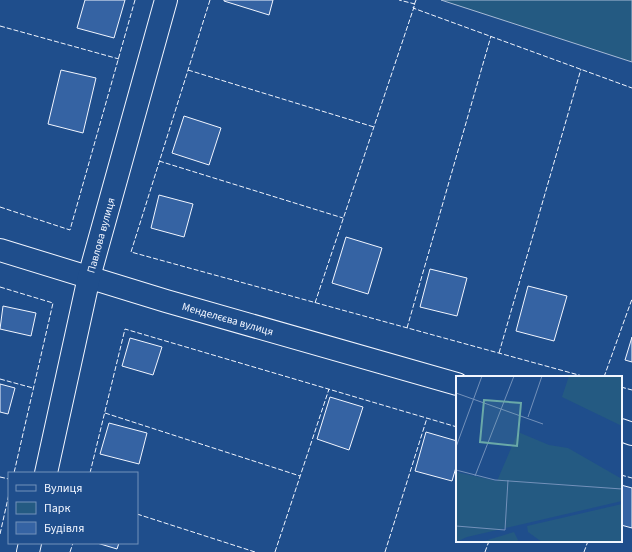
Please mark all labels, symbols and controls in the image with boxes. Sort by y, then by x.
street label: Павлова вулиця [83,196,119,275]
street label: Менделєєва вулиця [180,299,275,339]
inset map [456,376,622,542]
legend [8,472,138,544]
text: Вулиця [44,480,82,497]
text: Парк [44,500,70,517]
text: Будівля [44,520,84,537]

